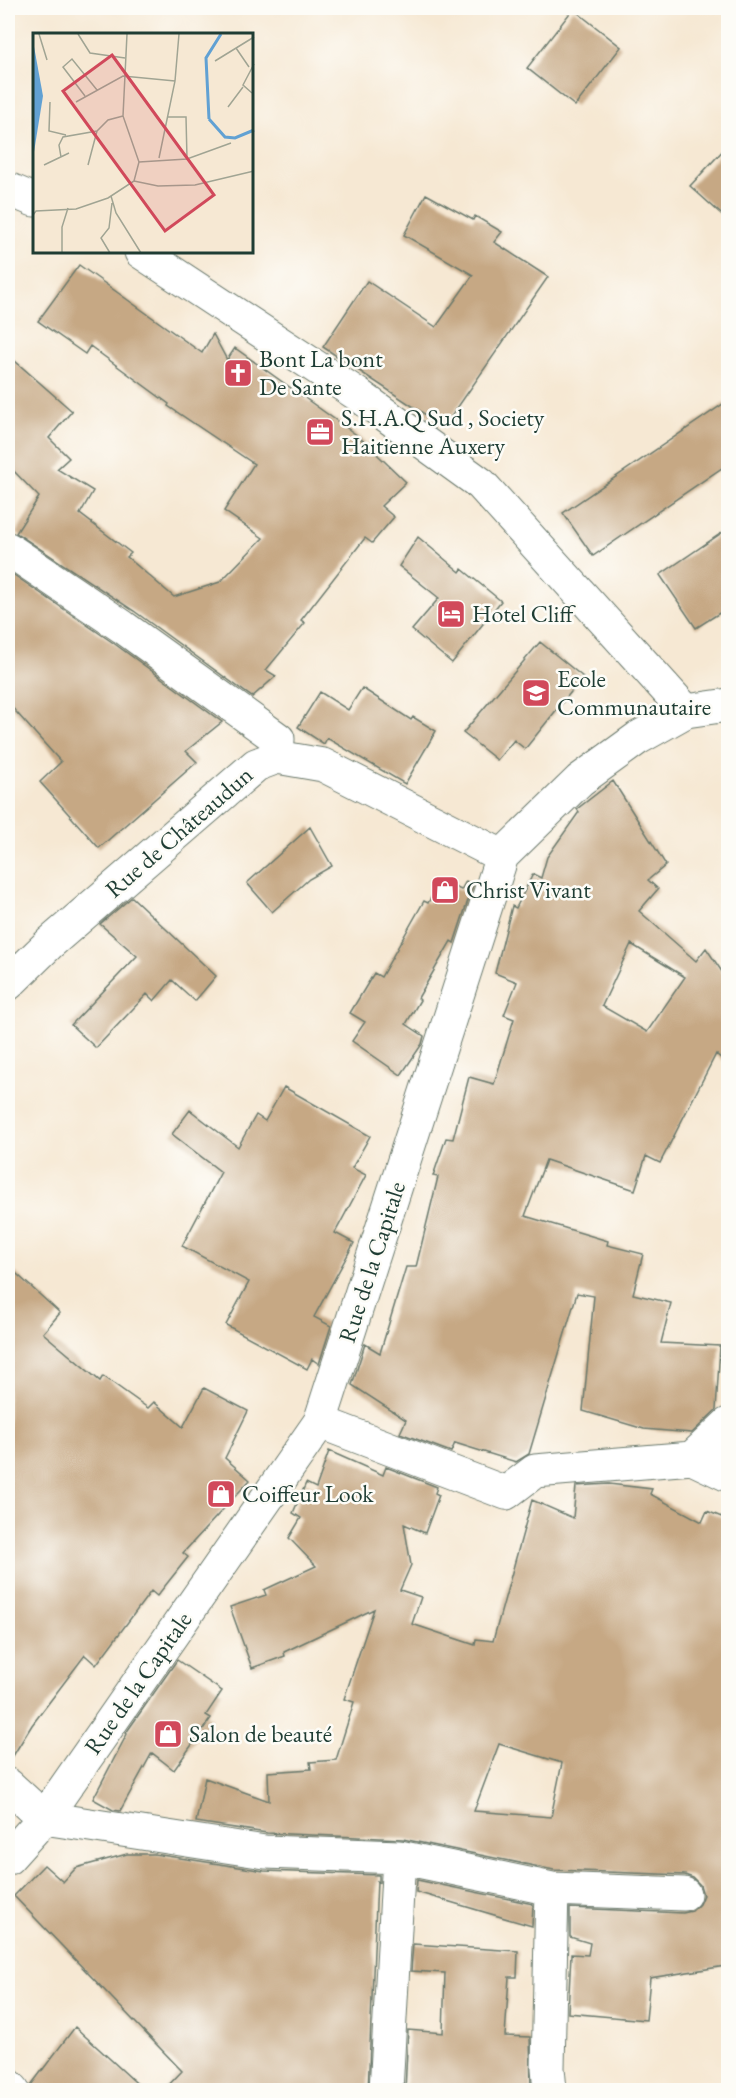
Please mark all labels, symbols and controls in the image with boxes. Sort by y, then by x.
inset map [33,33,254,254]
place label: Bont La bont De Sante [259,343,383,402]
church icon: Bont La bont De Sante [222,357,254,389]
place label: S.H.A.Q Sud , Society Haitienne Auxery [341,402,545,461]
office icon: S.H.A.Q Sud , Society Haitienne Auxery [304,416,336,448]
hotel icon: Hotel Cliff [435,598,467,630]
place label: Hotel Cliff [472,598,576,629]
place label: Ecole Communautaire [557,663,711,722]
school or university icon: Ecole Communautaire [520,677,552,709]
street label: Rue de Châteaudun [98,759,259,904]
shop icon: Christ Vivant [429,874,461,906]
place label: Christ Vivant [466,874,591,905]
street label: Rue de la Capitale [331,1177,412,1346]
shop icon: Coiffeur Look [205,1478,237,1510]
place label: Coiffeur Look [242,1478,374,1509]
street label: Rue de la Capitale [77,1605,198,1760]
shop icon: Salon de beauté [152,1718,184,1750]
place label: Salon de beauté [189,1718,332,1749]

